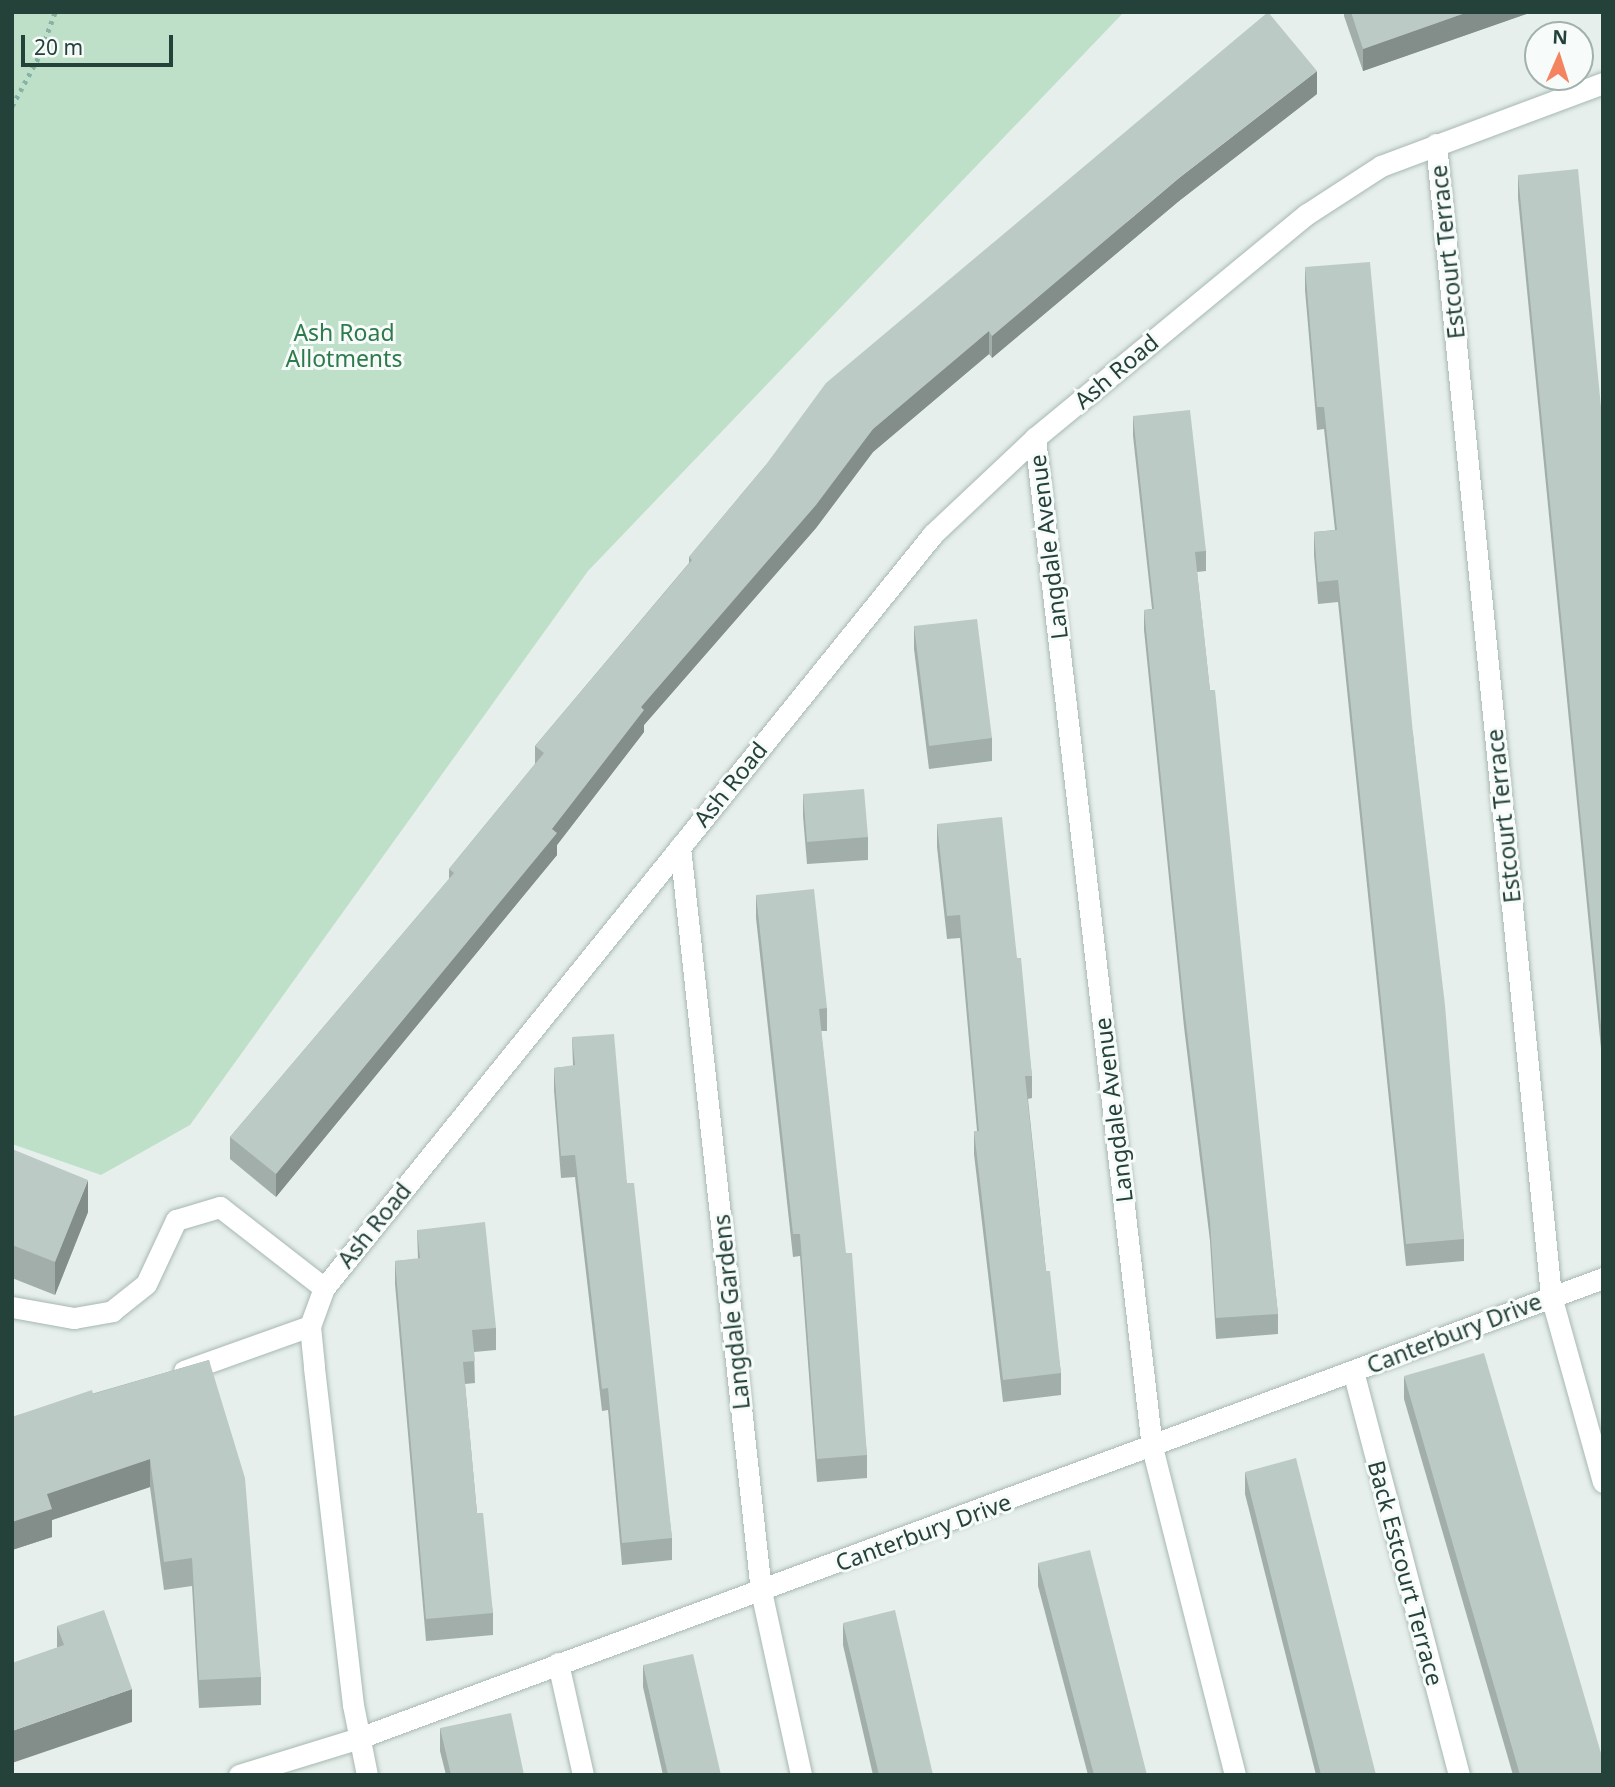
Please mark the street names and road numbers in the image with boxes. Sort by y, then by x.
street label: Estcourt Terrace [1424,164,1470,340]
street label: Ash Road [1068,328,1164,414]
street label: Langdale Avenue [1023,453,1073,641]
street label: Estcourt Terrace [1480,728,1526,904]
street label: Ash Road [687,736,773,832]
street label: Langdale Avenue [1088,1016,1138,1204]
street label: Ash Road [331,1177,417,1273]
street label: Langdale Gardens [707,1213,755,1411]
street label: Canterbury Drive [1363,1287,1545,1379]
street label: Back Estcourt Terrace [1363,1457,1449,1689]
street label: Canterbury Drive [831,1487,1015,1577]

